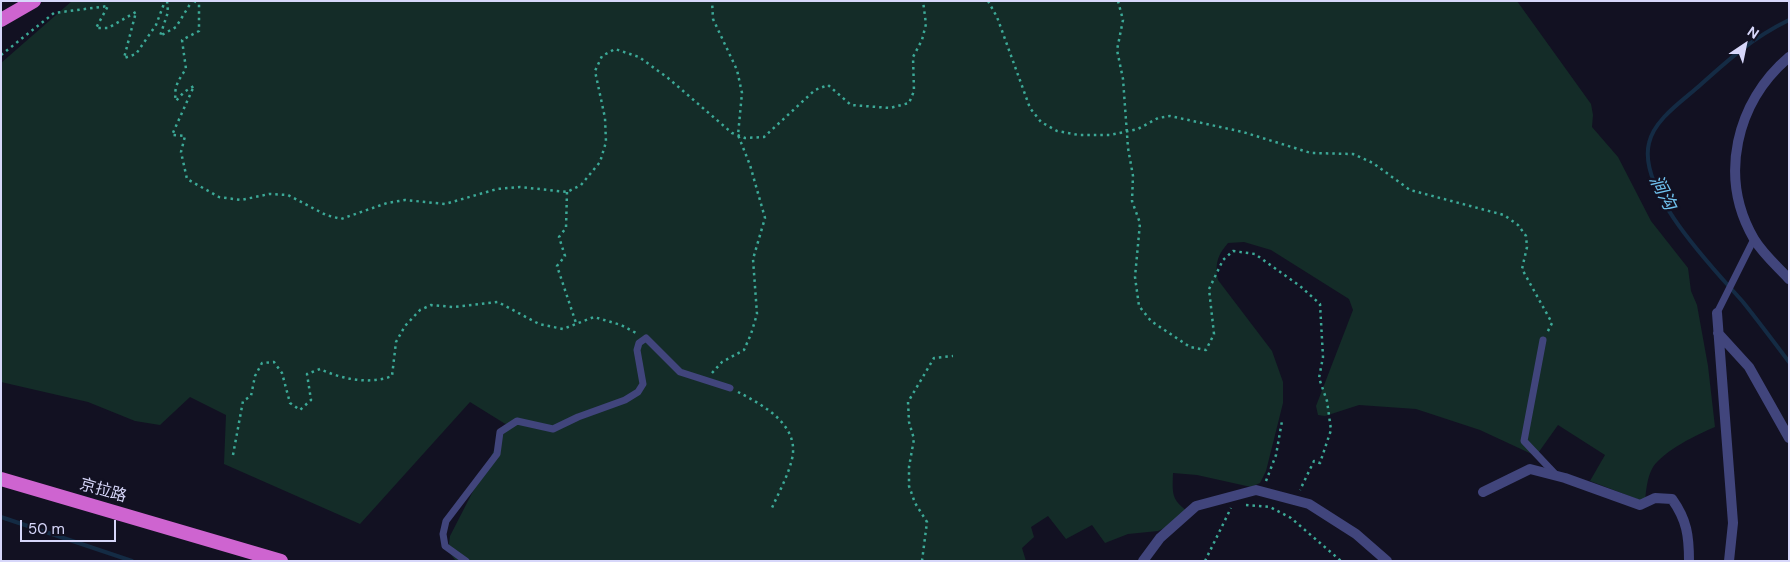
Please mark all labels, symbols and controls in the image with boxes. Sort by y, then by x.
north arrow [1720,20,1770,70]
text: N [1744,22,1763,43]
water label: 涧沟 [1644,172,1680,214]
street label: 京拉路 [77,475,129,507]
scale bar [22,510,119,542]
text: 50 m [28,519,65,539]

